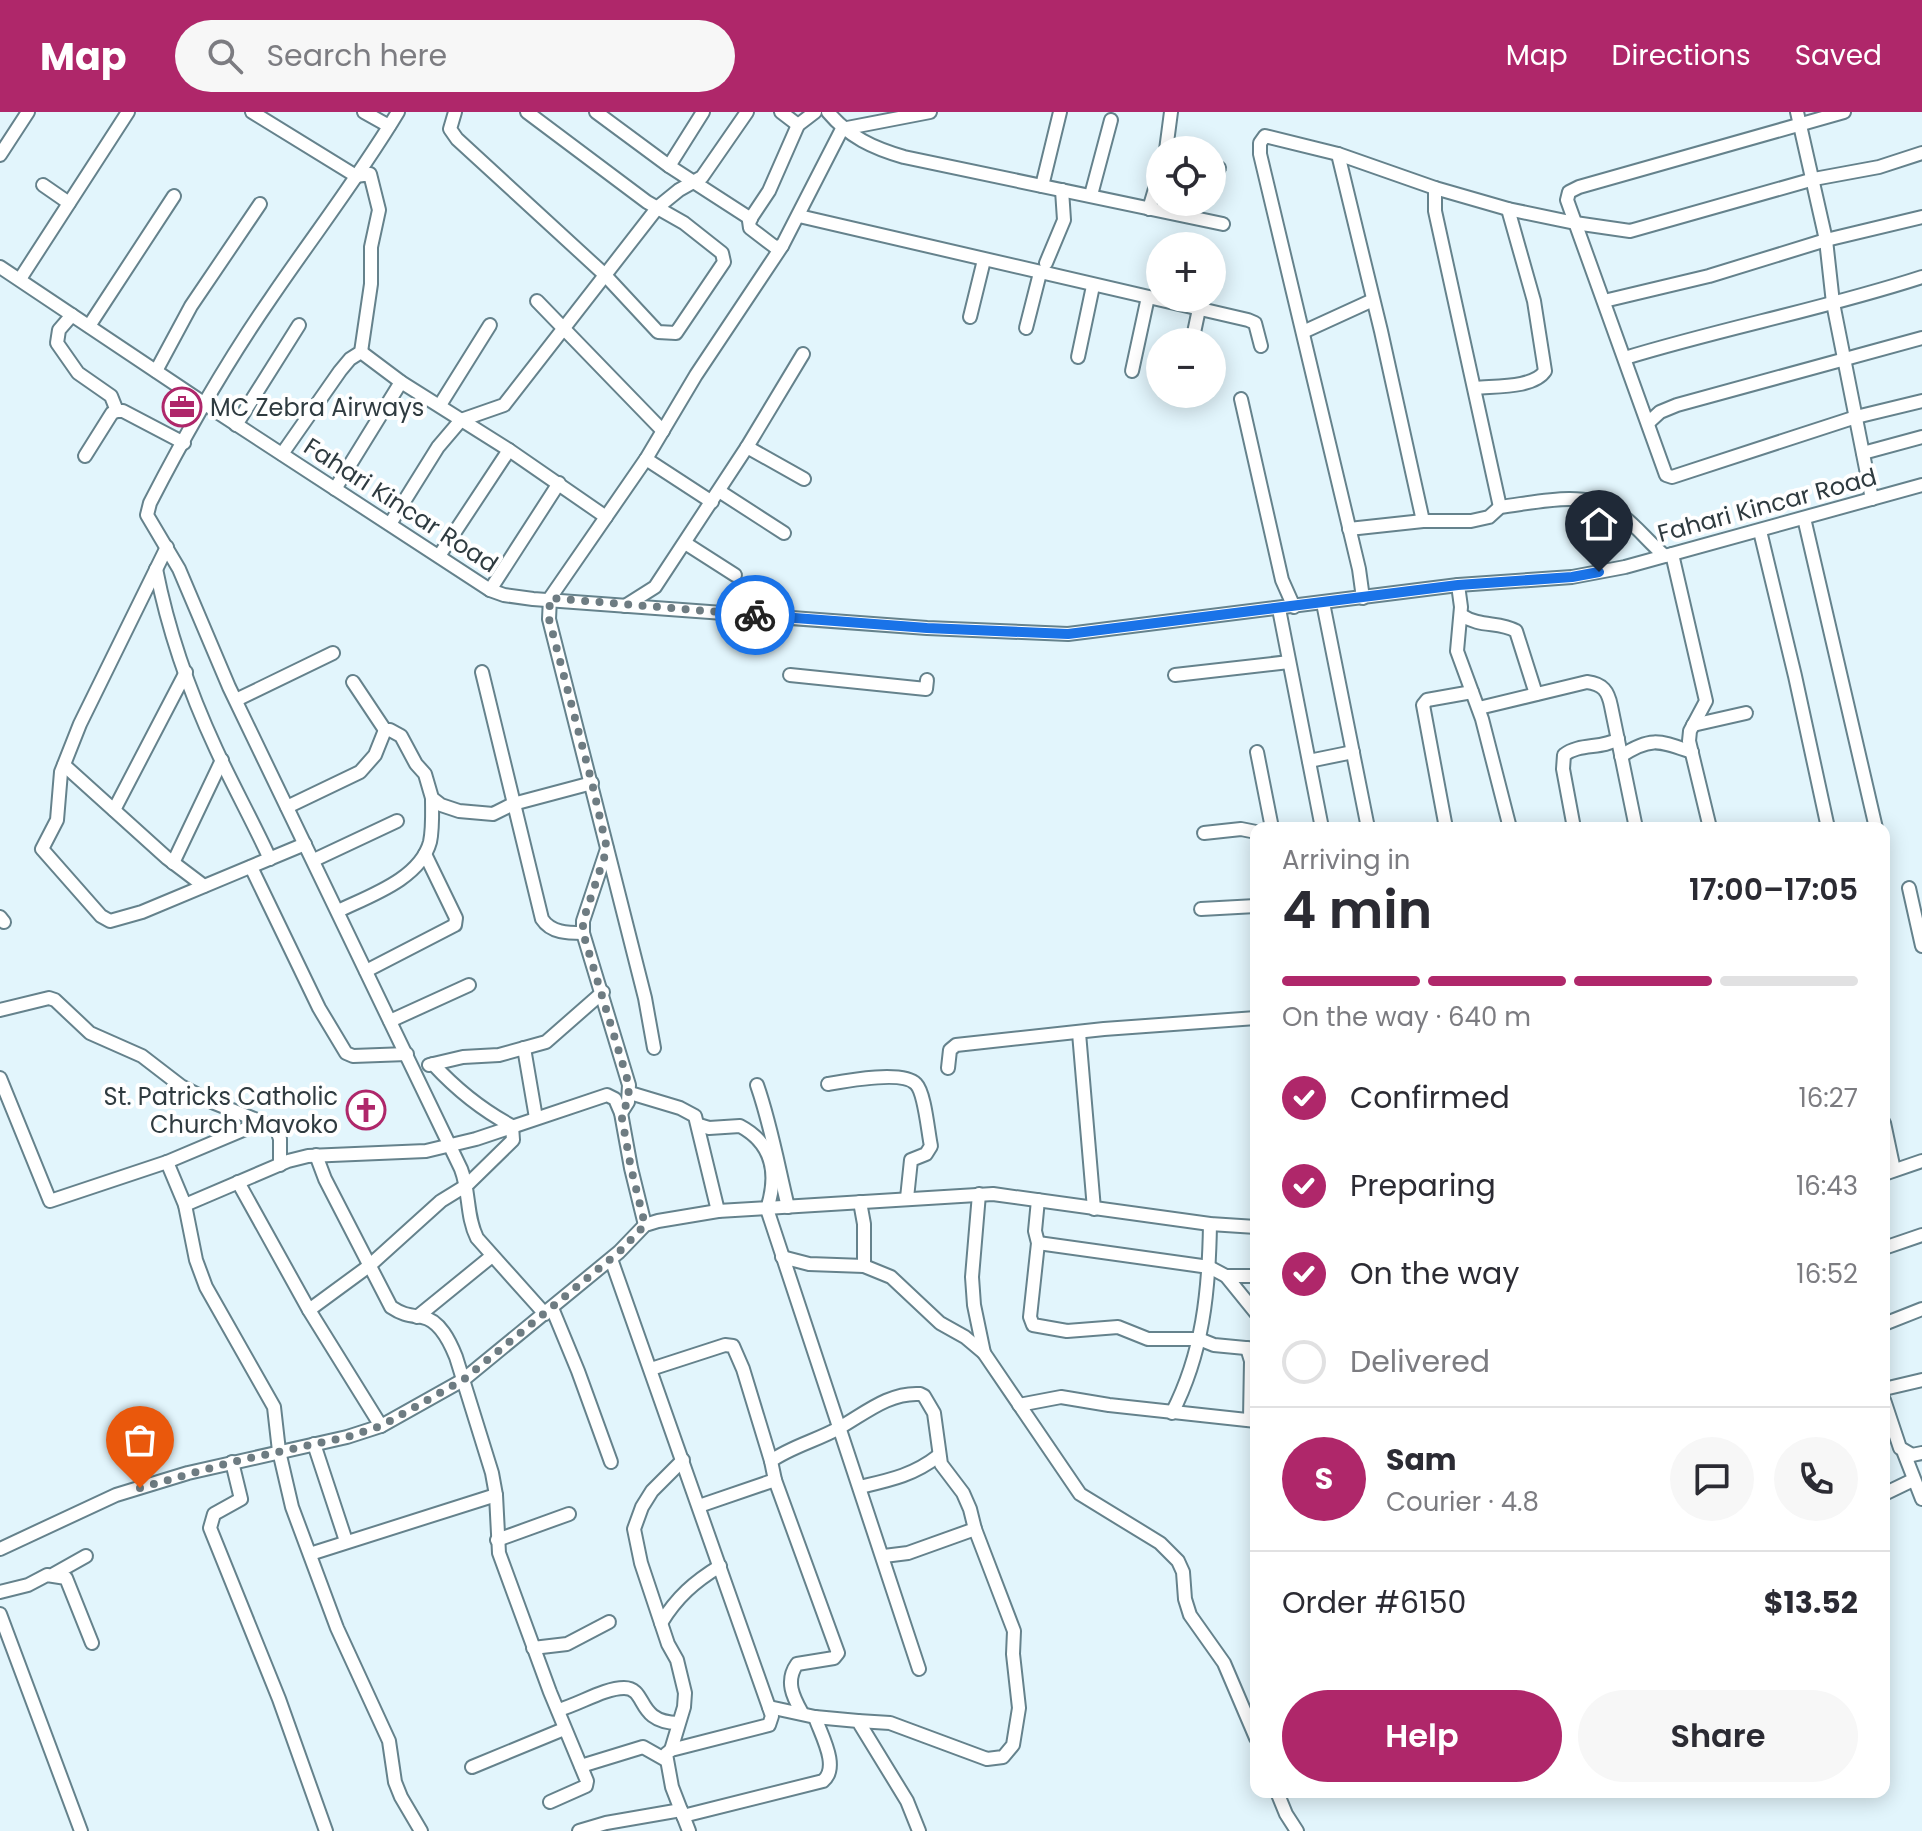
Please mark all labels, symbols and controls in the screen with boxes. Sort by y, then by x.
search box [175,20,735,92]
text: Map [40,30,127,83]
icon: search [203,34,247,78]
text: Search here [267,34,447,77]
text: Map [1506,36,1568,75]
text: Directions [1612,36,1751,75]
text: Saved [1795,36,1882,75]
map controls [1146,136,1226,408]
button: locate [1146,136,1226,216]
button: + [1146,232,1226,312]
button: − [1146,328,1226,408]
office icon: MC Zebra Airways [161,386,203,428]
place label: MC Zebra Airways [210,391,424,424]
street label: Fahari Kincar Road [298,430,504,580]
street label: Fahari Kincar Road [1654,460,1880,550]
pin [1565,490,1633,572]
icon: home [1577,502,1621,546]
courier [715,575,795,655]
icon: bike [733,593,777,637]
text: Arriving in [1282,842,1411,878]
text: 17:00–17:05 [1689,868,1858,911]
text: 4 min [1282,873,1432,946]
text: On the way · 640 m [1282,999,1531,1035]
icon: check [1282,1076,1326,1120]
text: Confirmed [1350,1076,1510,1119]
place label: St. Patricks Catholic Church Mavoko [104,1080,338,1141]
text: 16:27 [1798,1080,1858,1116]
church icon: St. Patricks Catholic Church Mavoko [345,1089,387,1131]
icon: check [1282,1164,1326,1208]
text: Preparing [1350,1164,1496,1207]
text: 16:43 [1796,1168,1858,1204]
icon: check [1282,1252,1326,1296]
text: On the way [1350,1252,1519,1295]
text: 16:52 [1796,1256,1858,1292]
text: Delivered [1350,1340,1490,1383]
pin [106,1406,174,1488]
icon: bag [118,1418,162,1462]
button: chat [1670,1437,1754,1521]
button: phone [1774,1437,1858,1521]
text: Sam [1386,1438,1457,1481]
text: S [1315,1457,1333,1500]
text: Courier · 4.8 [1386,1484,1539,1520]
text: Order #6150 [1282,1581,1466,1624]
text: $13.52 [1764,1581,1858,1624]
button: Help [1282,1690,1562,1782]
button: Share [1578,1690,1858,1782]

